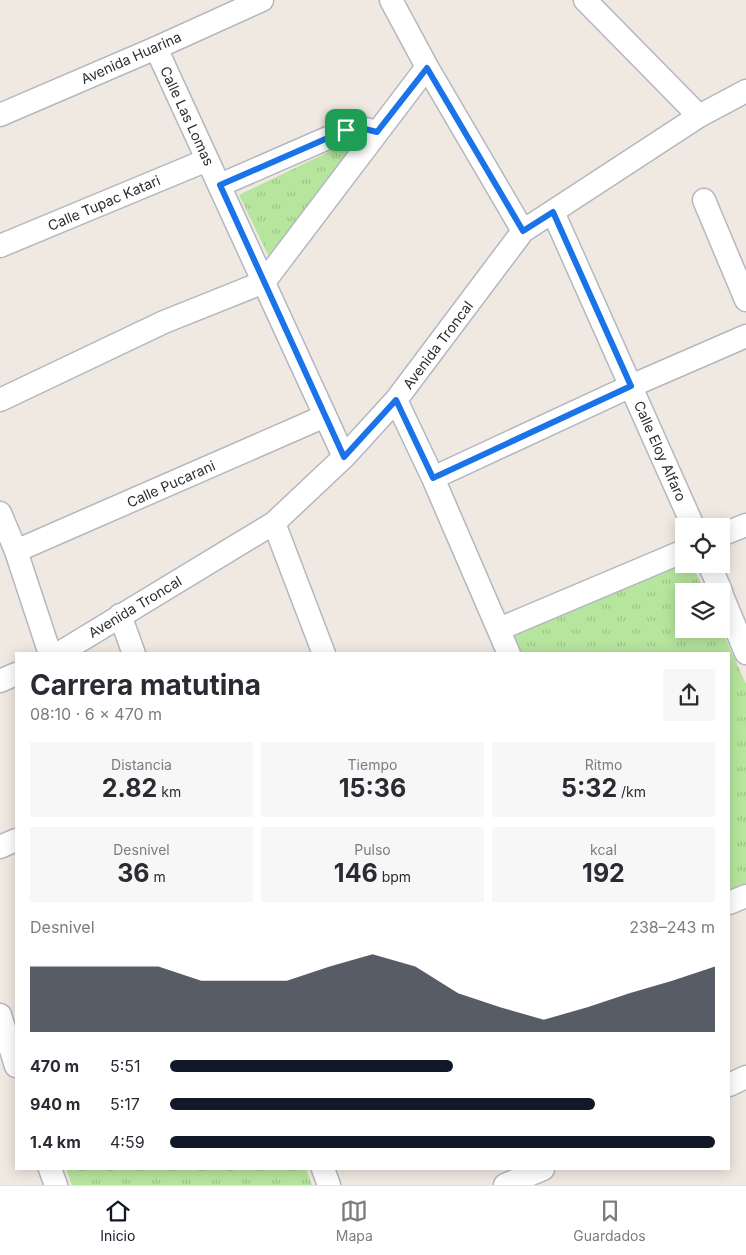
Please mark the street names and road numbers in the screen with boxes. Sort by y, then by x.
street label: Avenida Huarina [78,28,184,87]
street label: Calle Las Lomas [157,63,218,168]
street label: Calle Tupac Katari [45,171,163,234]
street label: Avenida Troncal [399,297,476,392]
street label: Calle Eloy Alfaro [631,398,690,504]
street label: Calle Pucarani [124,456,218,511]
street label: Avenida Troncal [85,572,184,641]

